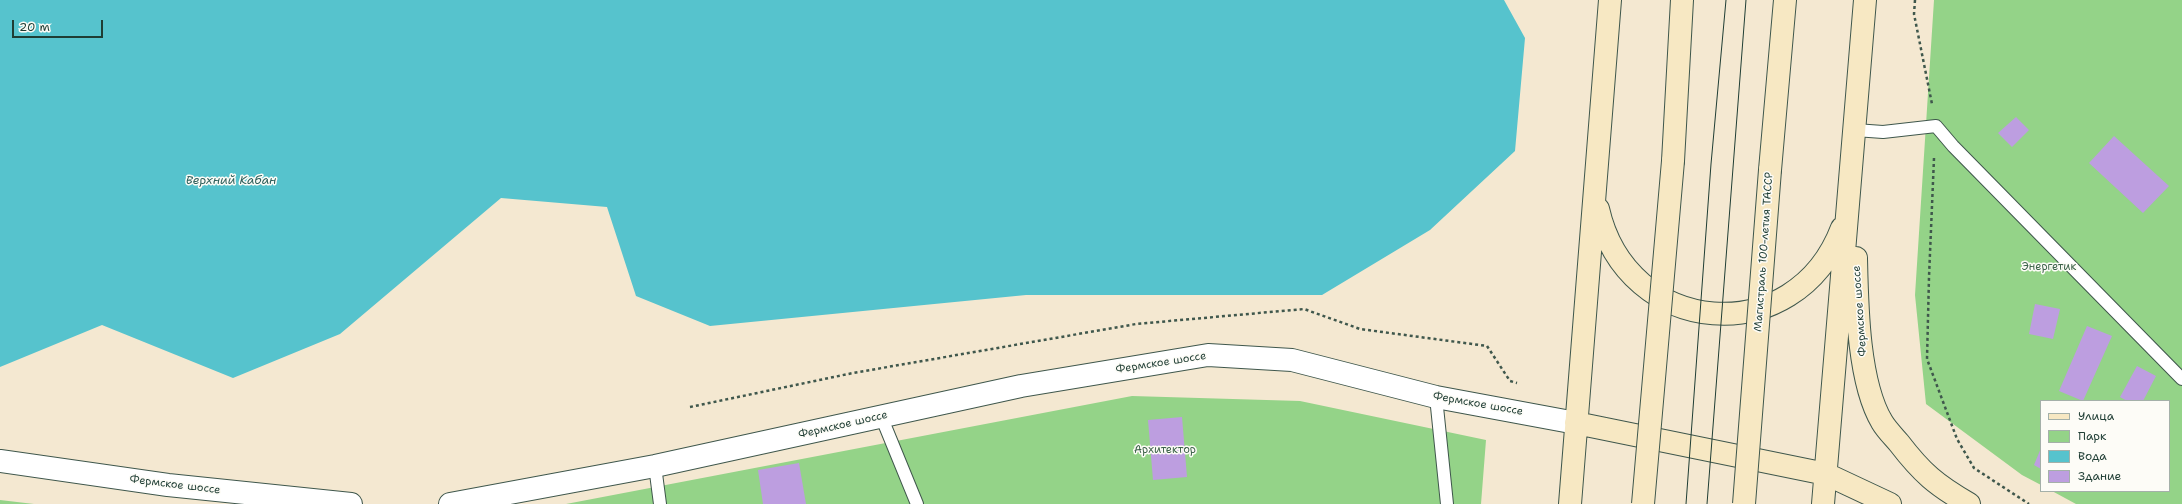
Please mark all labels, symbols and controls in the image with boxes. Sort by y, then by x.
scale bar [14,12,105,38]
text: 20 m [19,19,50,35]
street label: Магистраль 100-летия ТАССР [1752,172,1776,332]
water label: Верхний Кабан [186,174,276,188]
park label: Энергетик [2022,260,2076,274]
street label: Фермское шоссе [1850,265,1870,357]
street label: Фермское шоссе [1115,349,1207,377]
street label: Фермское шоссе [1432,390,1524,418]
legend [2040,400,2170,492]
street label: Фермское шоссе [797,408,889,442]
text: Улица [2078,408,2114,424]
text: Парк [2078,428,2106,444]
park label: Архитектор [1134,443,1196,457]
text: Вода [2078,448,2107,464]
text: Здание [2078,468,2121,484]
street label: Фермское шоссе [129,473,221,497]

